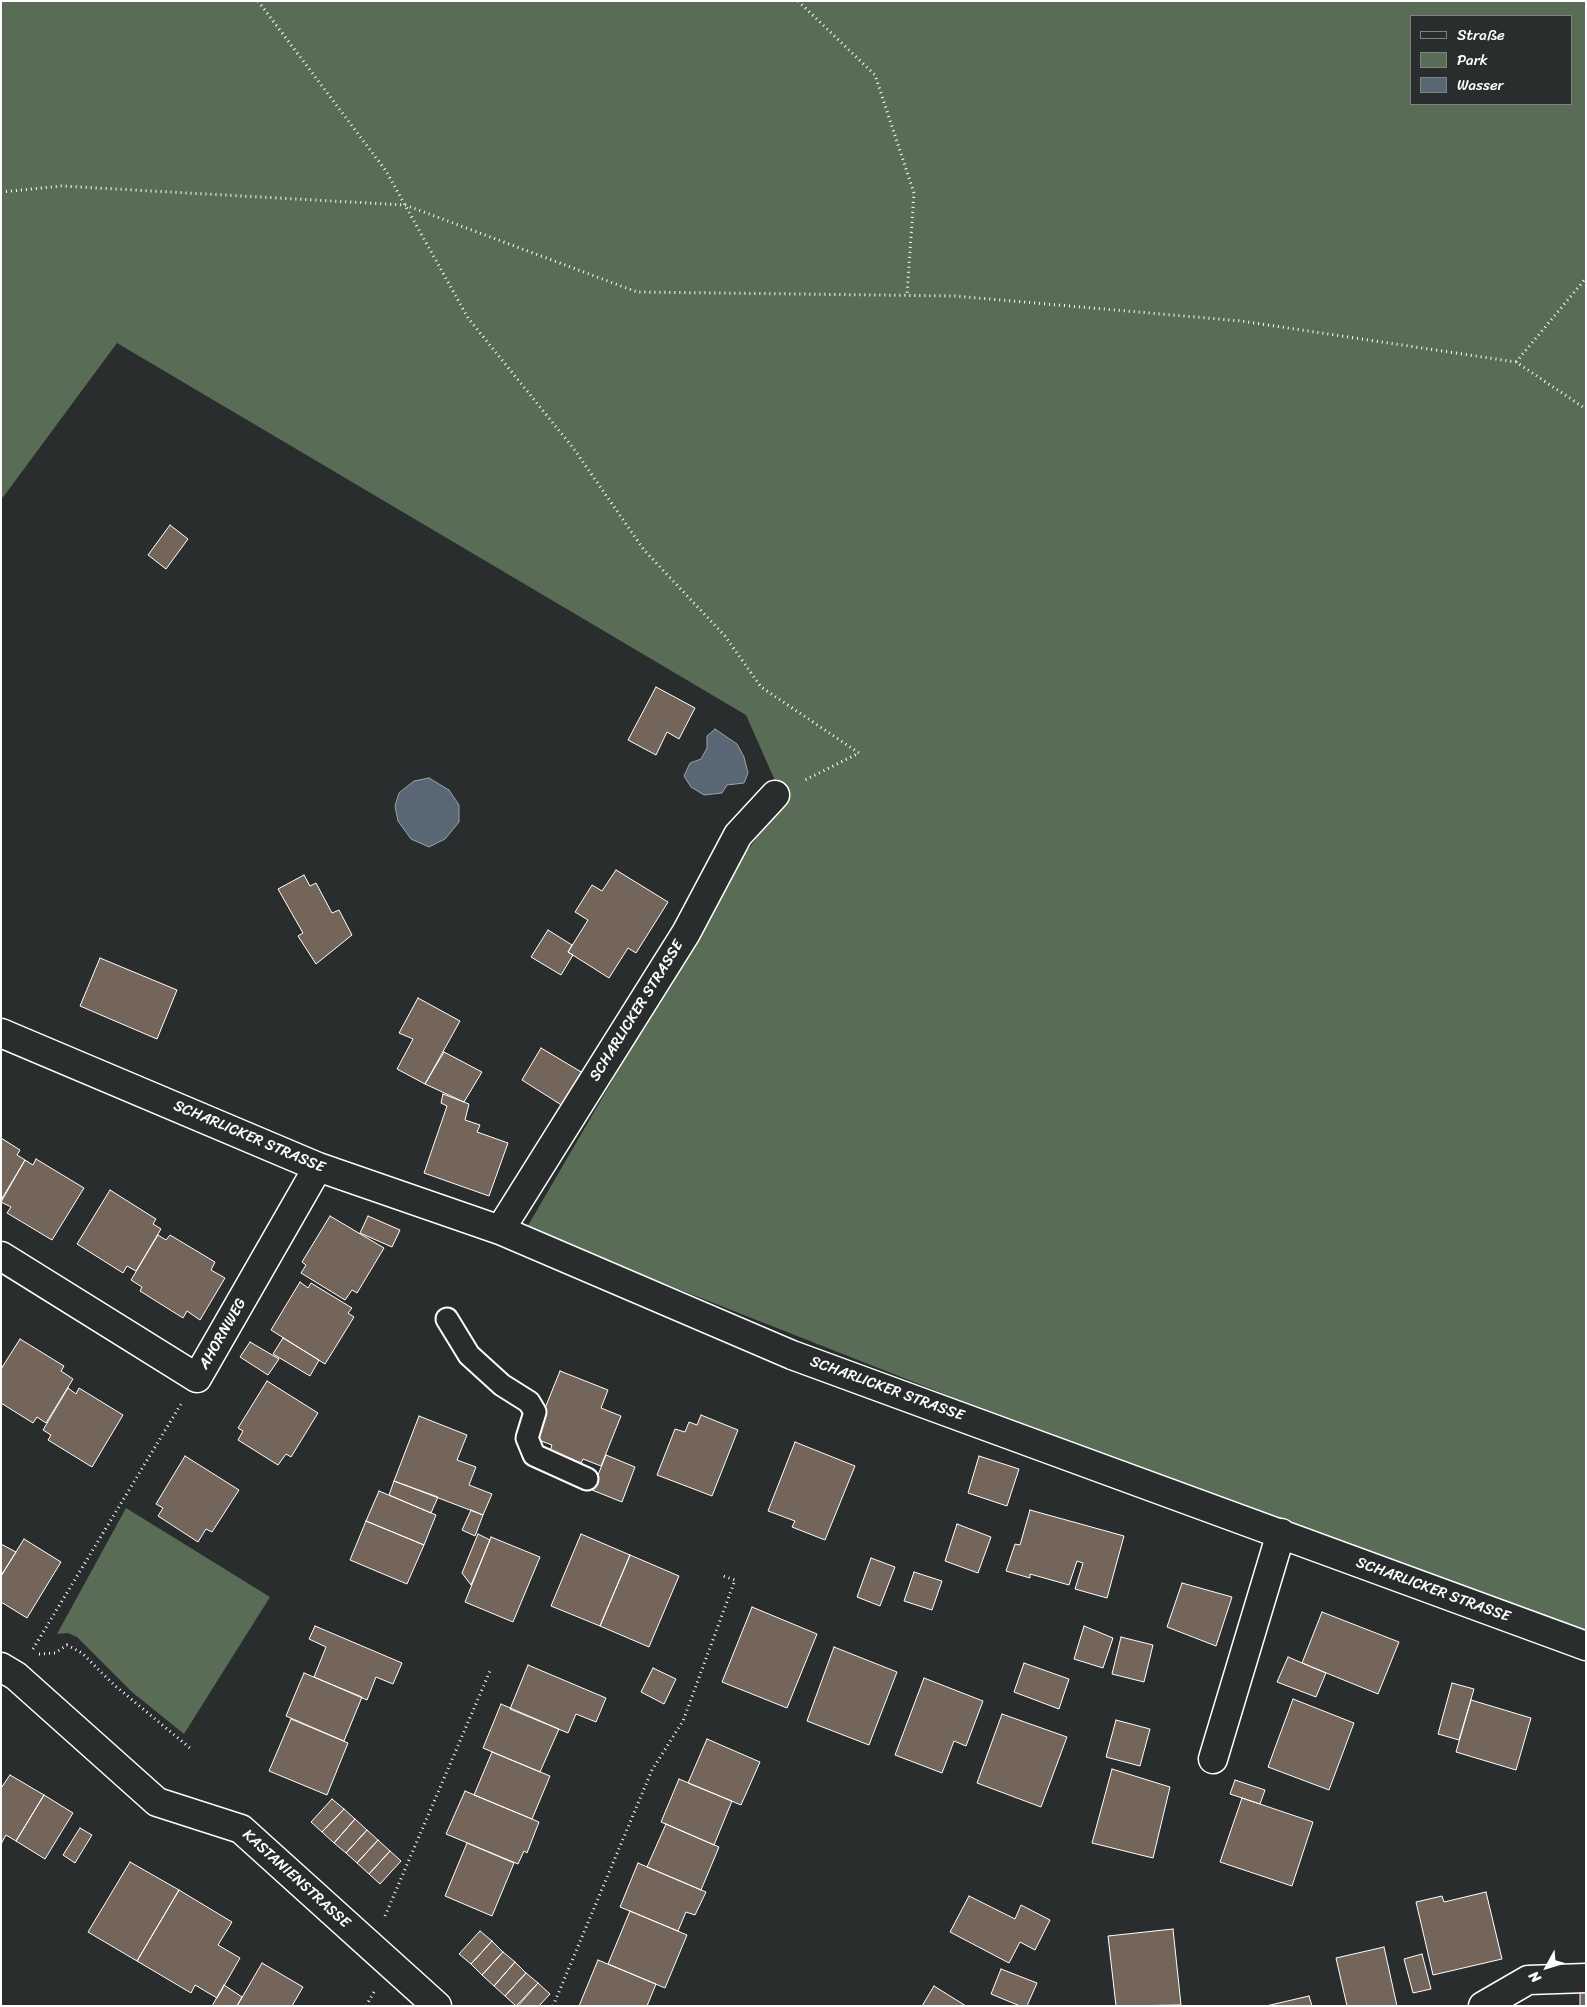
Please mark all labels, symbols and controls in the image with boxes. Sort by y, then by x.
legend [1410,15,1572,105]
text: Straße [1457,22,1505,48]
text: Park [1457,47,1488,73]
text: Wasser [1457,72,1504,98]
street label: SCHARLICKER STRASSE [586,937,688,1085]
street label: SCHARLICKER STRASSE [171,1097,327,1177]
street label: AHORNWEG [195,1295,251,1373]
street label: SCHARLICKER STRASSE [808,1353,966,1425]
street label: SCHARLICKER STRASSE [1354,1554,1512,1626]
street label: KASTANIENSTRASSE [238,1826,354,1932]
north arrow [1522,1942,1572,1992]
text: N [1522,1965,1548,1988]

